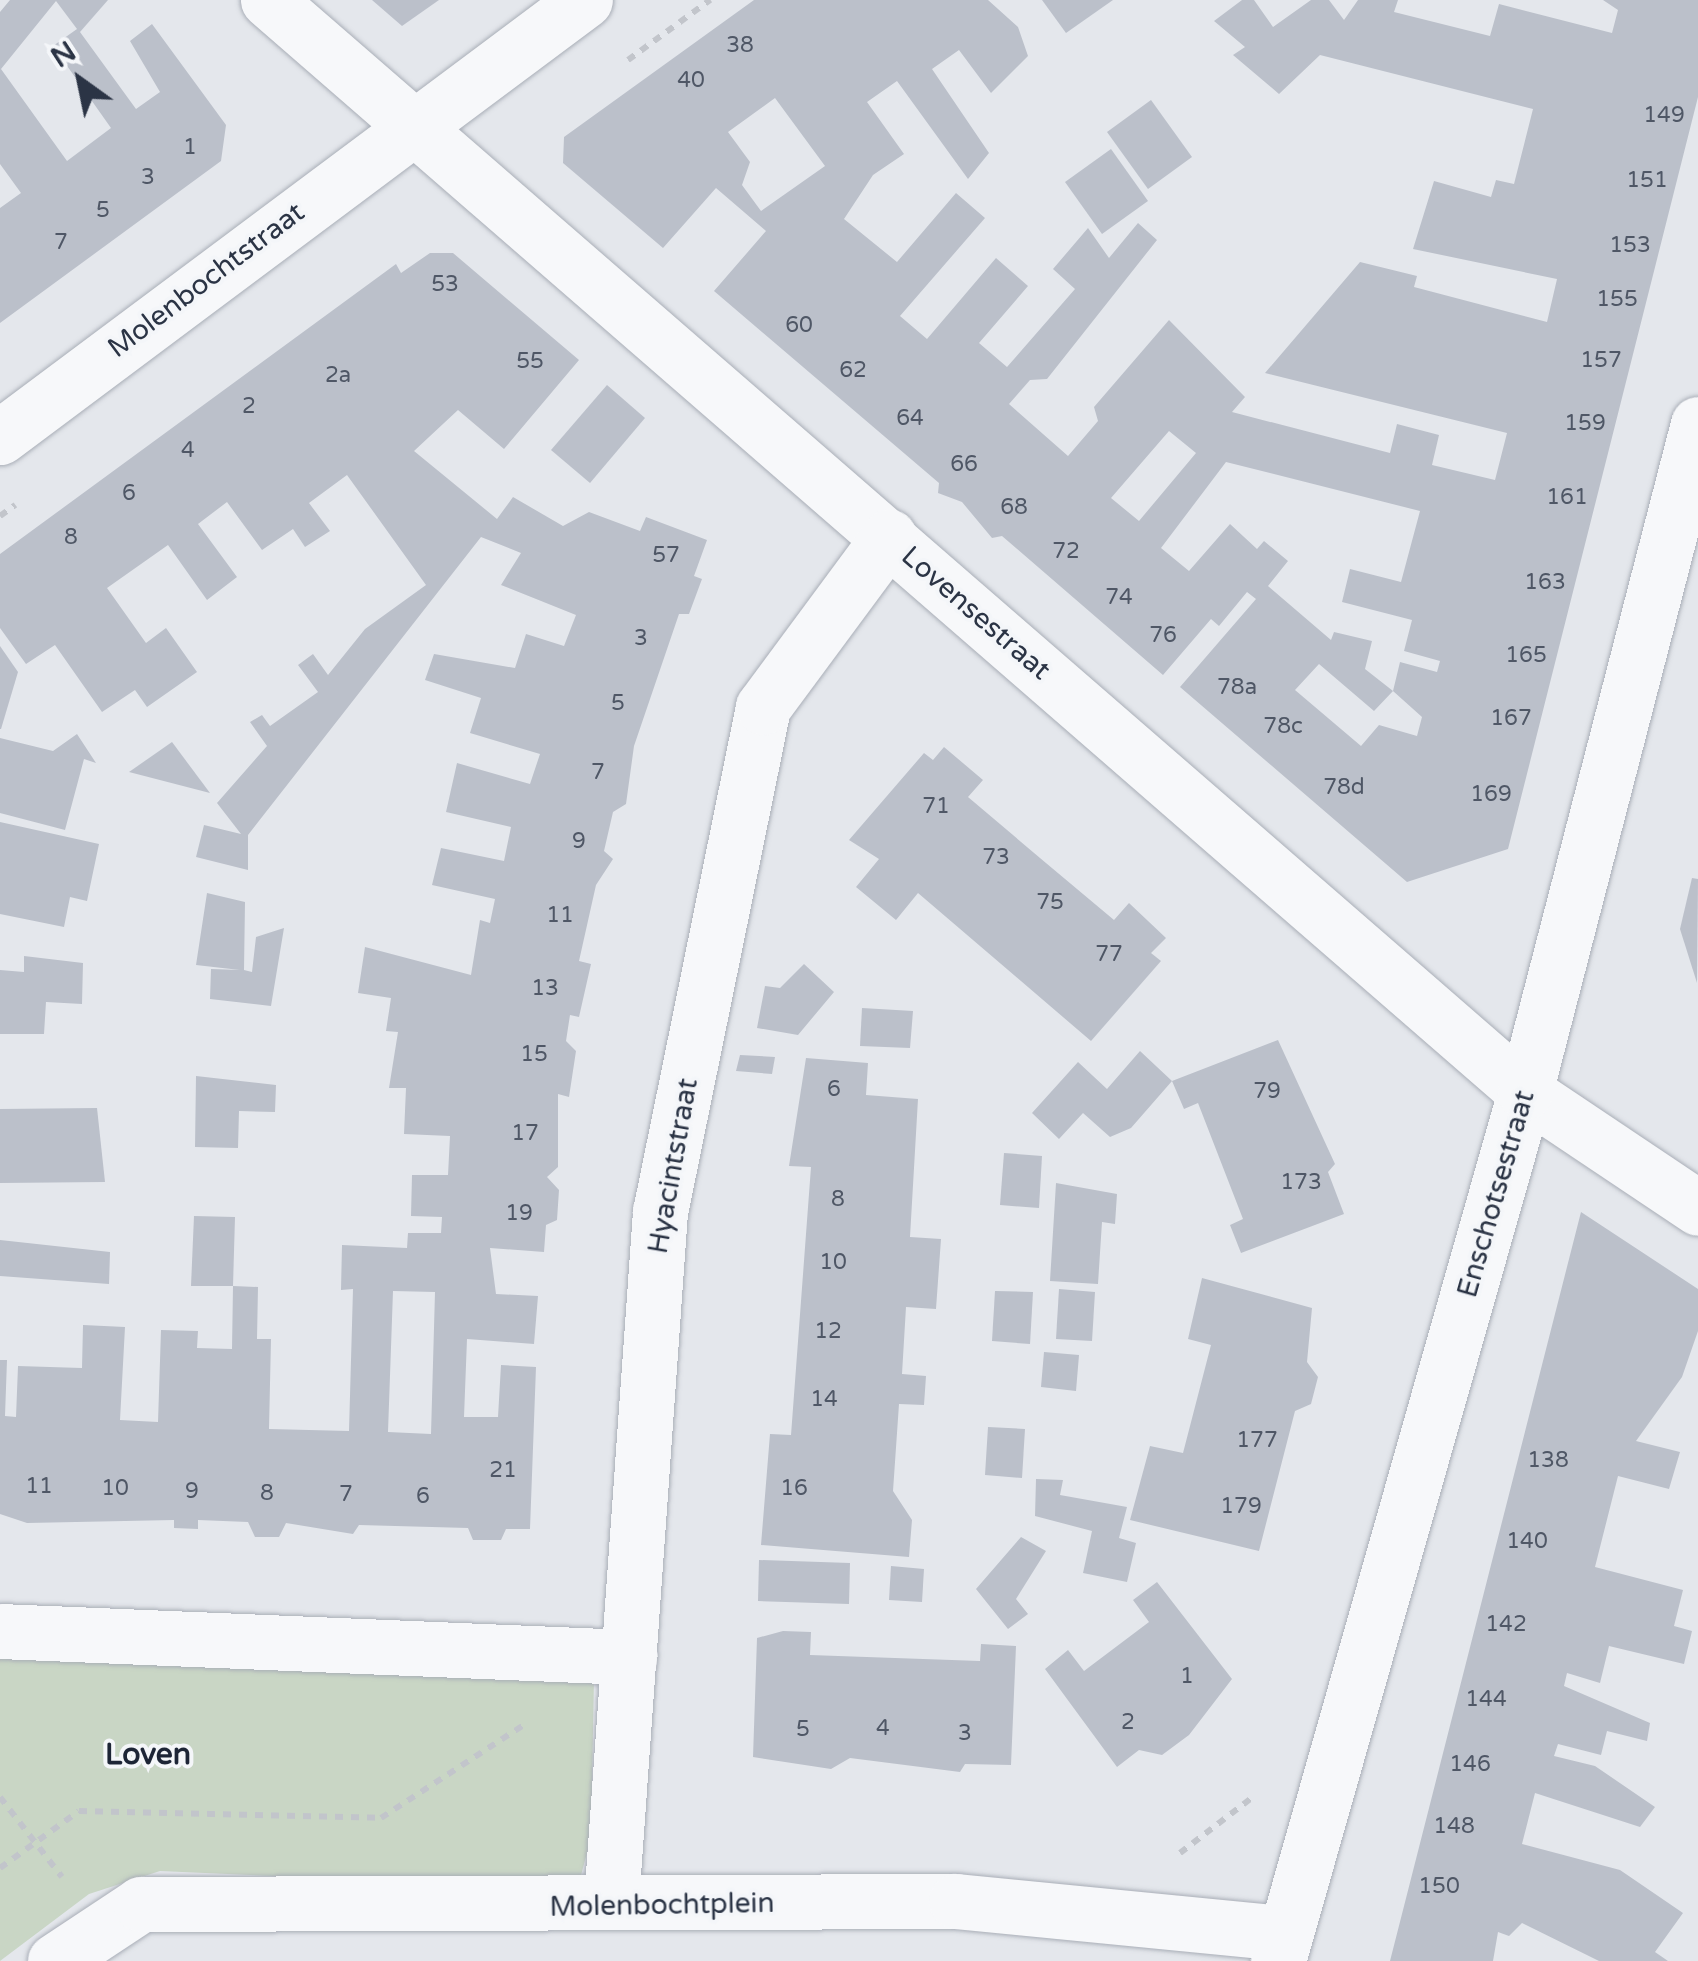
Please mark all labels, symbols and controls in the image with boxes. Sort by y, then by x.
north arrow [30,30,130,130]
house number: 38 [726,33,754,59]
text: N [45,34,82,75]
house number: 40 [677,68,705,94]
house number: 149 [1643,103,1685,129]
house number: 1 [183,135,197,161]
house number: 3 [141,165,155,191]
house number: 151 [1626,168,1668,194]
street label: Molenbochtstraat [101,195,311,365]
house number: 5 [96,198,110,224]
house number: 7 [54,230,68,256]
house number: 153 [1609,233,1651,259]
house number: 53 [431,272,459,298]
house number: 155 [1596,287,1638,313]
house number: 60 [785,313,813,339]
house number: 157 [1580,348,1622,374]
house number: 55 [516,349,544,375]
house number: 62 [839,358,867,384]
house number: 2a [325,363,351,389]
house number: 2 [242,394,256,420]
house number: 64 [896,406,924,432]
house number: 159 [1564,411,1606,437]
house number: 4 [181,438,195,464]
house number: 66 [950,452,978,478]
house number: 6 [122,481,136,507]
house number: 161 [1546,485,1588,511]
house number: 68 [1000,495,1028,521]
house number: 8 [64,525,78,551]
street label: Lovensestraat [895,539,1057,687]
house number: 72 [1052,539,1080,565]
house number: 57 [652,543,680,569]
house number: 163 [1524,570,1566,596]
house number: 74 [1105,585,1133,611]
house number: 76 [1149,623,1177,649]
house number: 3 [634,626,648,652]
house number: 165 [1505,643,1547,669]
house number: 78a [1217,675,1257,701]
house number: 5 [611,691,625,717]
house number: 167 [1490,706,1532,732]
house number: 78c [1263,714,1303,740]
house number: 7 [591,760,605,786]
house number: 78d [1323,775,1365,801]
house number: 169 [1470,782,1512,808]
house number: 71 [922,794,950,820]
house number: 9 [572,829,586,855]
house number: 73 [982,845,1010,871]
house number: 75 [1036,890,1064,916]
house number: 11 [546,903,574,929]
house number: 77 [1095,942,1123,968]
house number: 13 [531,976,559,1002]
house number: 15 [520,1042,548,1068]
street label: Hyacintstraat [641,1076,705,1256]
house number: 6 [827,1077,841,1103]
house number: 79 [1253,1079,1281,1105]
street label: Enschotsestraat [1450,1087,1542,1301]
house number: 17 [511,1121,539,1147]
house number: 173 [1280,1170,1322,1196]
house number: 8 [831,1187,845,1213]
house number: 19 [505,1201,533,1227]
house number: 10 [819,1250,847,1276]
house number: 12 [814,1319,842,1345]
house number: 14 [810,1387,838,1413]
house number: 177 [1236,1428,1278,1454]
house number: 138 [1527,1448,1569,1474]
house number: 21 [489,1458,517,1484]
house number: 11 [25,1474,53,1500]
house number: 10 [101,1476,129,1502]
house number: 16 [780,1476,808,1502]
house number: 9 [185,1479,199,1505]
house number: 8 [260,1481,274,1507]
house number: 7 [339,1482,353,1508]
house number: 6 [416,1484,430,1510]
house number: 179 [1220,1494,1262,1520]
house number: 140 [1506,1529,1548,1555]
house number: 142 [1485,1612,1527,1638]
house number: 1 [1180,1664,1194,1690]
house number: 144 [1465,1687,1507,1713]
house number: 2 [1121,1710,1135,1736]
house number: 4 [876,1716,890,1742]
house number: 5 [796,1717,810,1743]
house number: 3 [958,1721,972,1747]
district label: Loven [105,1737,191,1773]
house number: 146 [1449,1752,1491,1778]
house number: 148 [1433,1814,1475,1840]
house number: 150 [1418,1874,1460,1900]
street label: Molenbochtplein [549,1886,775,1924]

